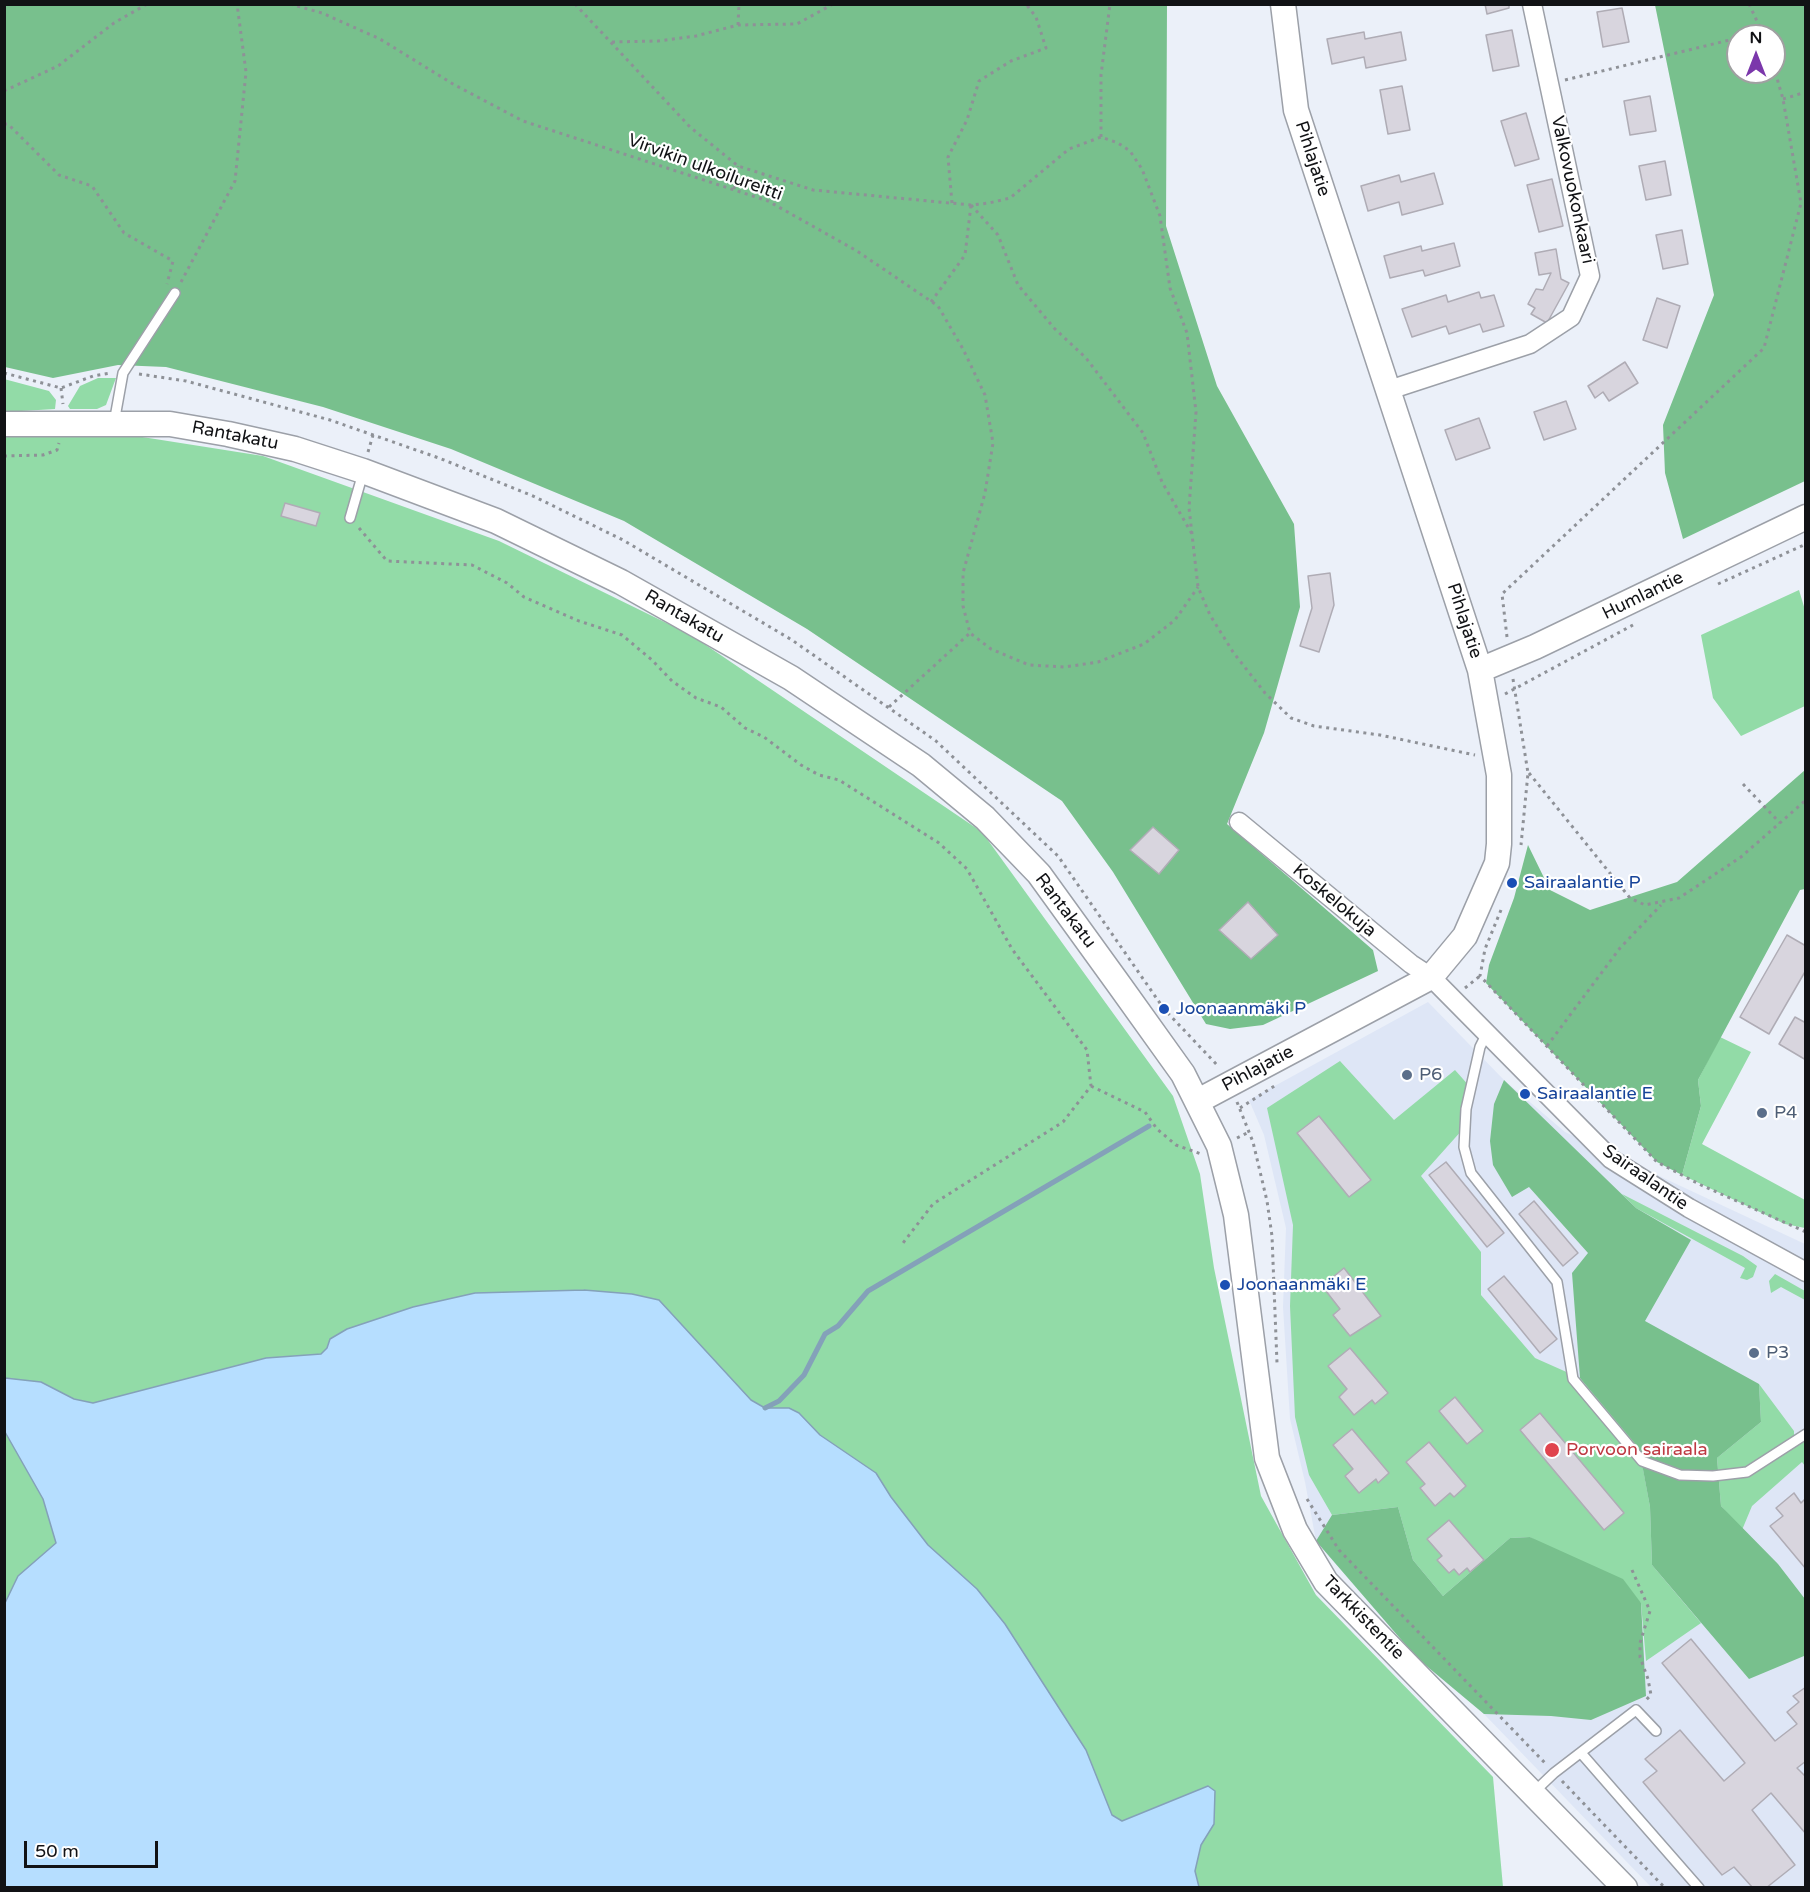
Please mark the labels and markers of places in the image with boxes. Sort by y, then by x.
place label: Sairaalantie P [1524,872,1640,894]
marker: Sairaalantie P [1505,876,1519,890]
place label: Joonaanmäki P [1176,998,1306,1020]
marker: Joonaanmäki P [1157,1002,1171,1016]
place label: P6 [1419,1064,1442,1086]
marker: P6 [1400,1068,1414,1082]
place label: Sairaalantie E [1537,1083,1653,1105]
marker: Sairaalantie E [1518,1087,1532,1101]
place label: P4 [1774,1102,1797,1124]
marker: P4 [1755,1106,1769,1120]
place label: Joonaanmäki E [1237,1274,1367,1296]
marker: Joonaanmäki E [1218,1278,1232,1292]
place label: P3 [1766,1342,1789,1364]
marker: P3 [1747,1346,1761,1360]
place label: Porvoon sairaala [1566,1439,1708,1461]
marker: Porvoon sairaala [1543,1441,1561,1459]

